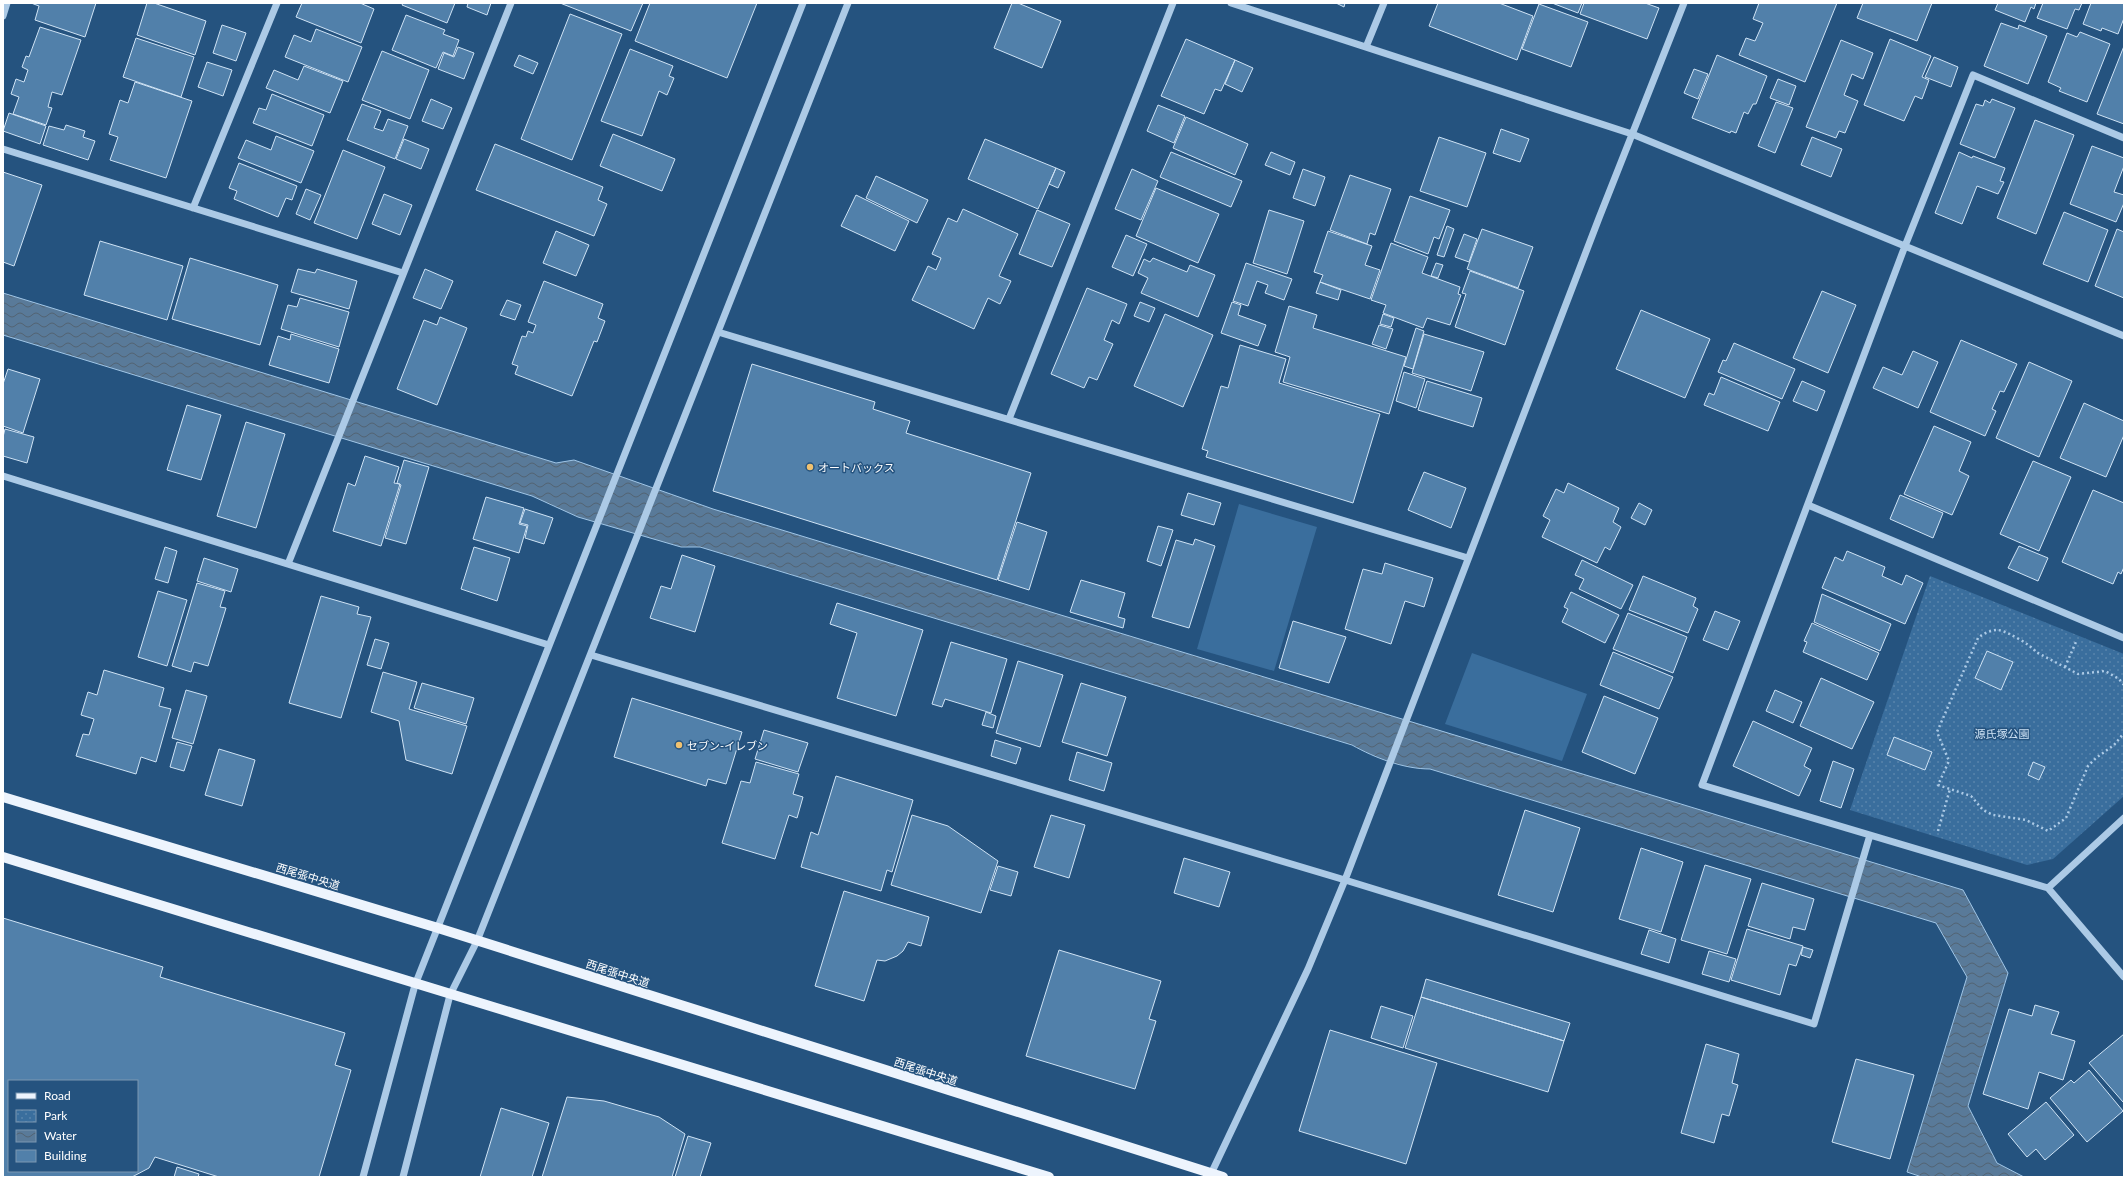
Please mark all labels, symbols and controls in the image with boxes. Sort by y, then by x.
place label: オートバックス [818,461,895,474]
marker: オートバックス [805,462,815,472]
park label: 源氏塚公園 [1975,727,2030,740]
place label: セブン-イレブン [687,739,768,752]
marker: セブン-イレブン [674,740,684,750]
street label: 西尾張中央道 [275,860,341,892]
street label: 西尾張中央道 [585,957,651,989]
street label: 西尾張中央道 [893,1055,959,1087]
legend [8,1080,138,1172]
text: Road [44,1088,71,1103]
text: Park [44,1108,68,1123]
text: Water [44,1128,77,1143]
text: Building [44,1148,87,1163]

